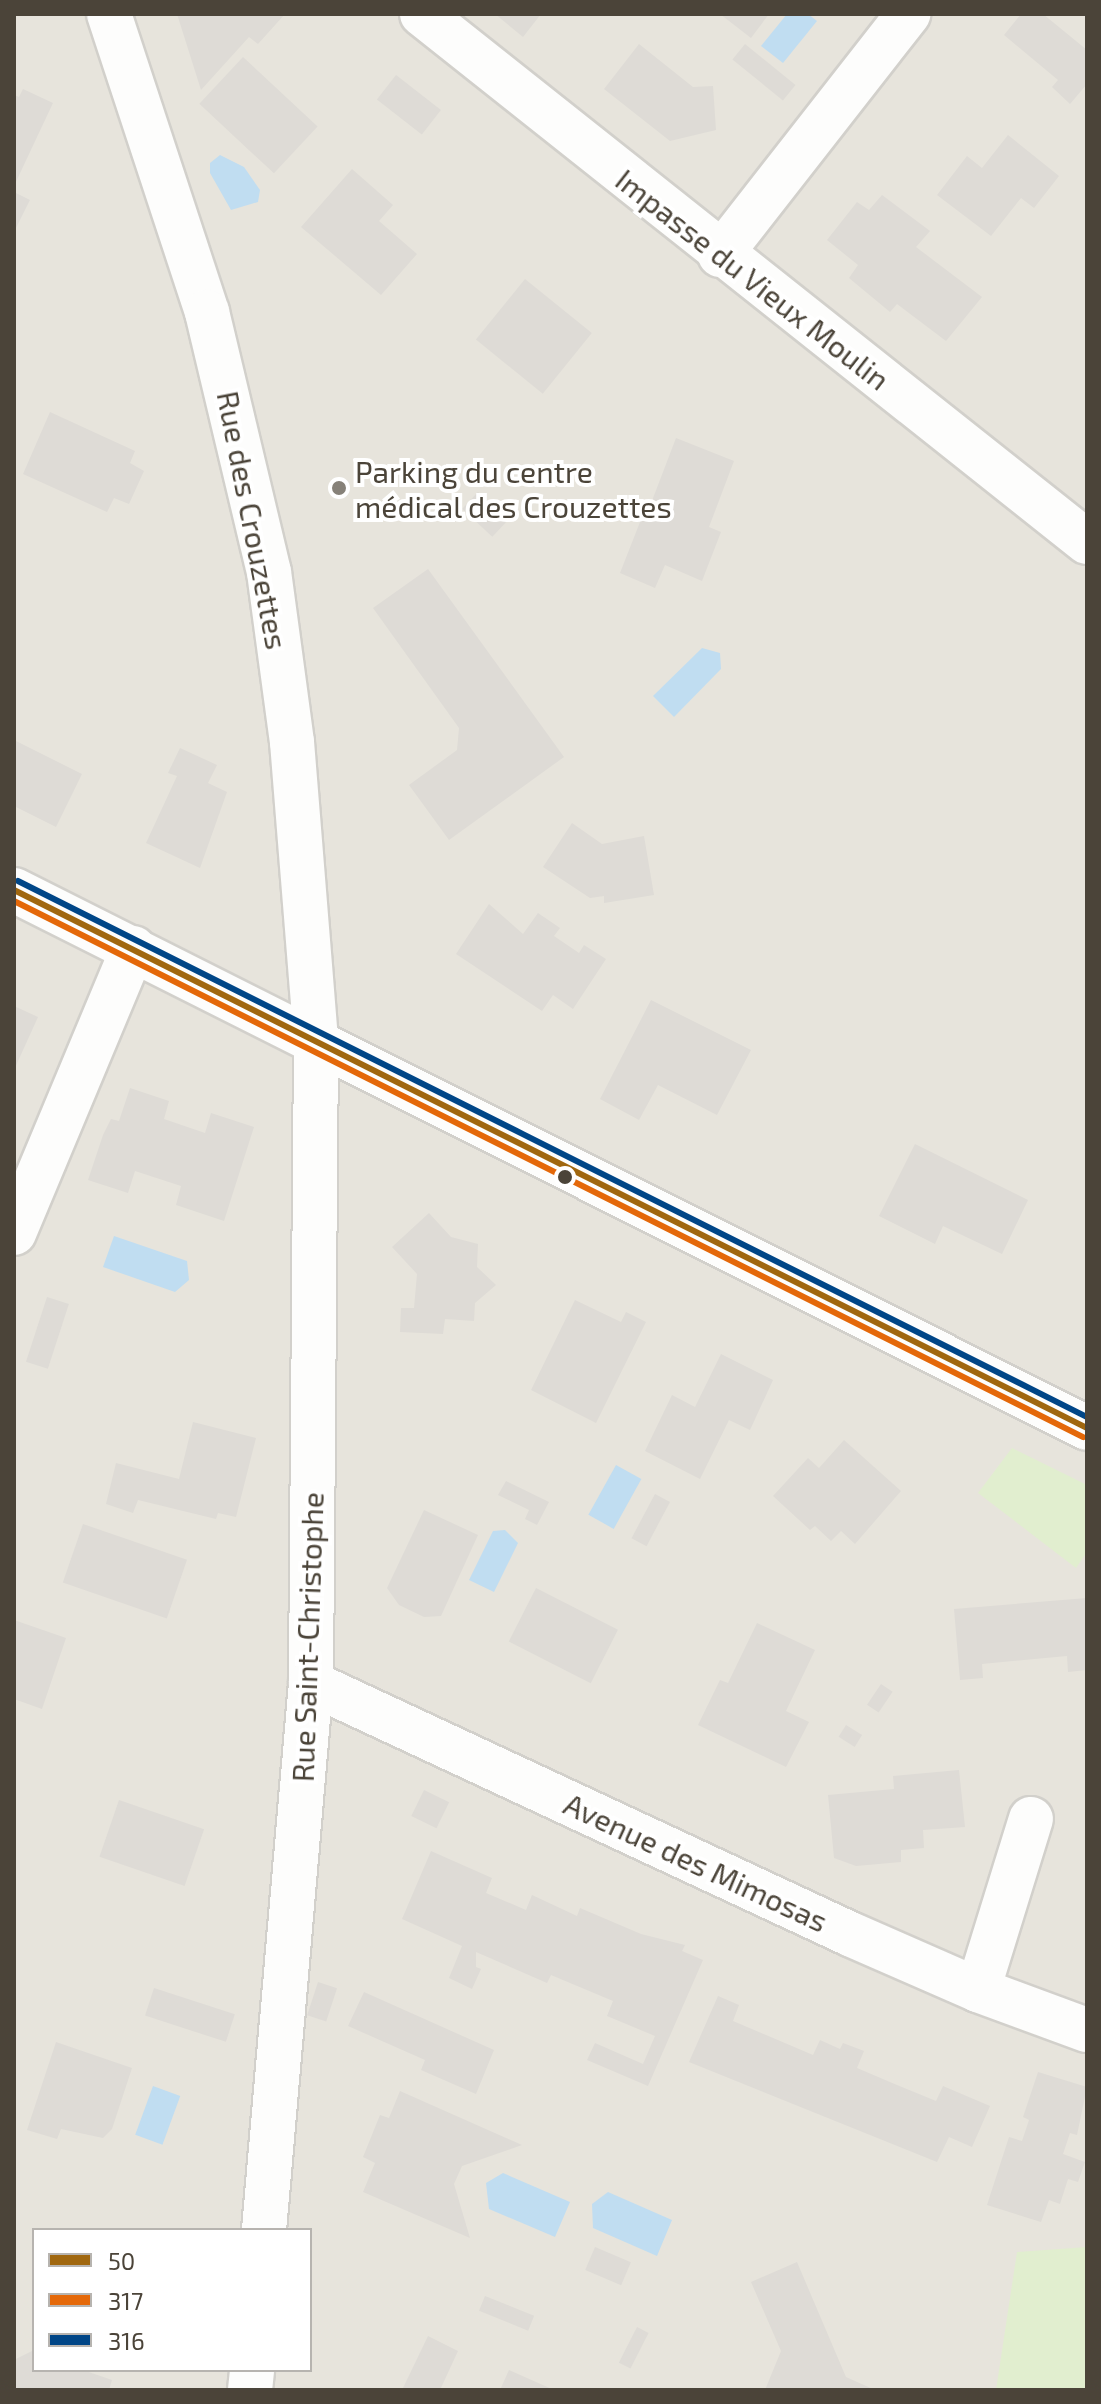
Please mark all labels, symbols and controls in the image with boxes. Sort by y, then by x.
street label: Impasse du Vieux Moulin [609,161,897,397]
street label: Rue des Crouzettes [210,388,296,652]
place label: Parking du centre médical des Crouzettes [355,453,672,524]
marker: Parking du centre médical des Crouzettes [330,479,348,497]
unlabelled marker [557,1169,573,1185]
street label: Rue Saint-Christophe [284,1491,330,1783]
street label: Avenue des Mimosas [559,1785,833,1939]
legend [32,2228,312,2372]
text: 50 [108,2246,135,2275]
text: 317 [108,2286,143,2315]
text: 316 [108,2326,145,2355]

